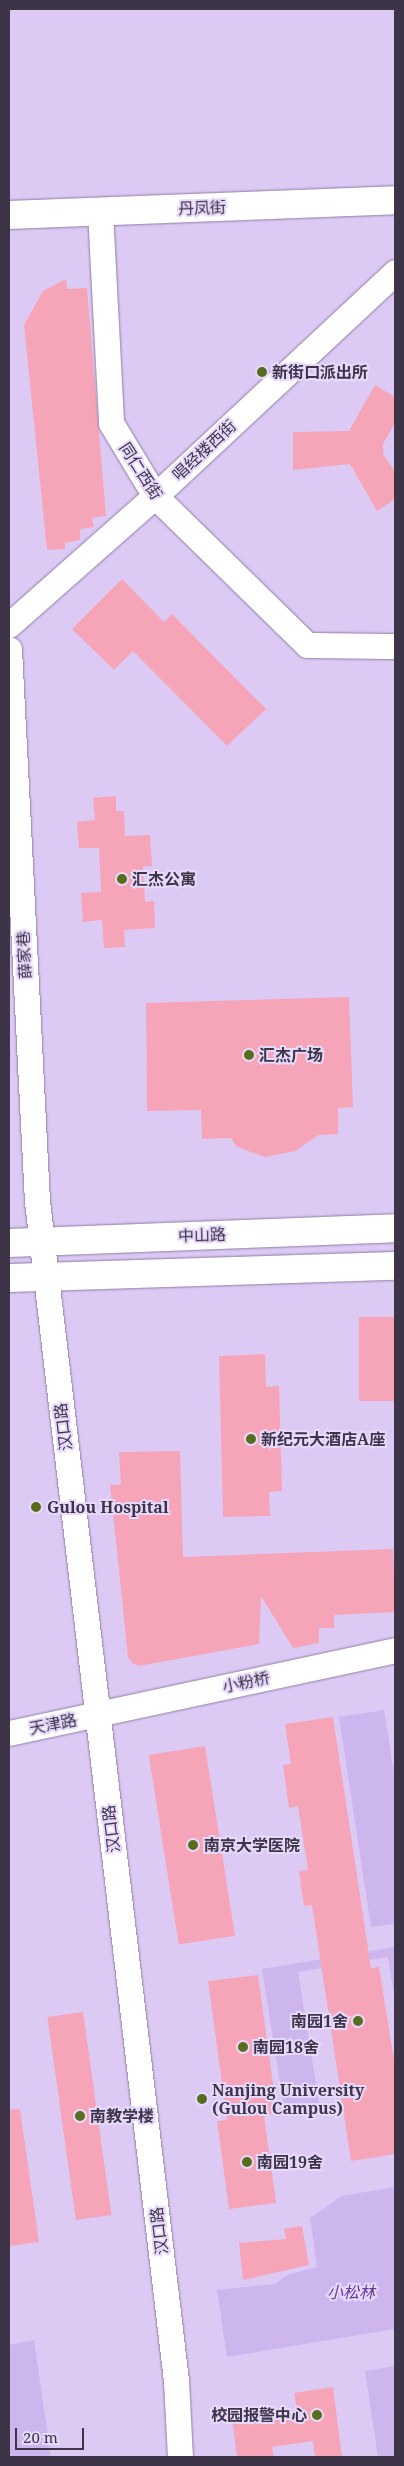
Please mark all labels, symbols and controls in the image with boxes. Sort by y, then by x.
street label: 丹凤街 [178,198,226,218]
place label: 新街口派出所 [272,362,368,382]
marker: 新街口派出所 [256,366,268,378]
street label: 唱经楼西街 [168,416,240,484]
street label: 同仁西街 [116,439,166,503]
place label: 汇杰公寓 [132,869,196,889]
marker: 汇杰公寓 [116,873,128,885]
street label: 薛家巷 [13,931,35,979]
place label: 汇杰广场 [259,1045,323,1065]
marker: 汇杰广场 [243,1049,255,1061]
street label: 中山路 [178,1225,226,1245]
street label: 汉口路 [51,1402,75,1452]
place label: 新纪元大酒店A座 [261,1429,385,1449]
marker: 新纪元大酒店A座 [245,1433,257,1445]
place label: Gulou Hospital [47,1497,169,1517]
marker: Gulou Hospital [29,1500,43,1514]
street label: 小粉桥 [221,1668,271,1696]
street label: 天津路 [28,1710,78,1738]
street label: 汉口路 [99,1804,123,1854]
place label: 南京大学医院 [204,1835,300,1855]
marker: 南京大学医院 [186,1838,200,1852]
place label: 南园1舍 [291,2011,348,2031]
marker: 南园1舍 [352,2015,364,2027]
place label: 南园18舍 [253,2037,319,2057]
marker: 南园18舍 [237,2041,249,2053]
place label: Nanjing University (Gulou Campus) [212,2080,364,2118]
marker: Nanjing University (Gulou Campus) [196,2093,208,2105]
place label: 南教学楼 [90,2106,154,2126]
marker: 南教学楼 [74,2110,86,2122]
place label: 南园19舍 [257,2152,323,2172]
marker: 南园19舍 [241,2156,253,2168]
street label: 汉口路 [147,2206,171,2256]
park label: 小松林 [327,2282,375,2302]
place label: 校园报警中心 [211,2405,307,2425]
marker: 校园报警中心 [311,2409,323,2421]
scale bar [18,2418,86,2450]
text: 20 m [23,2427,58,2447]

